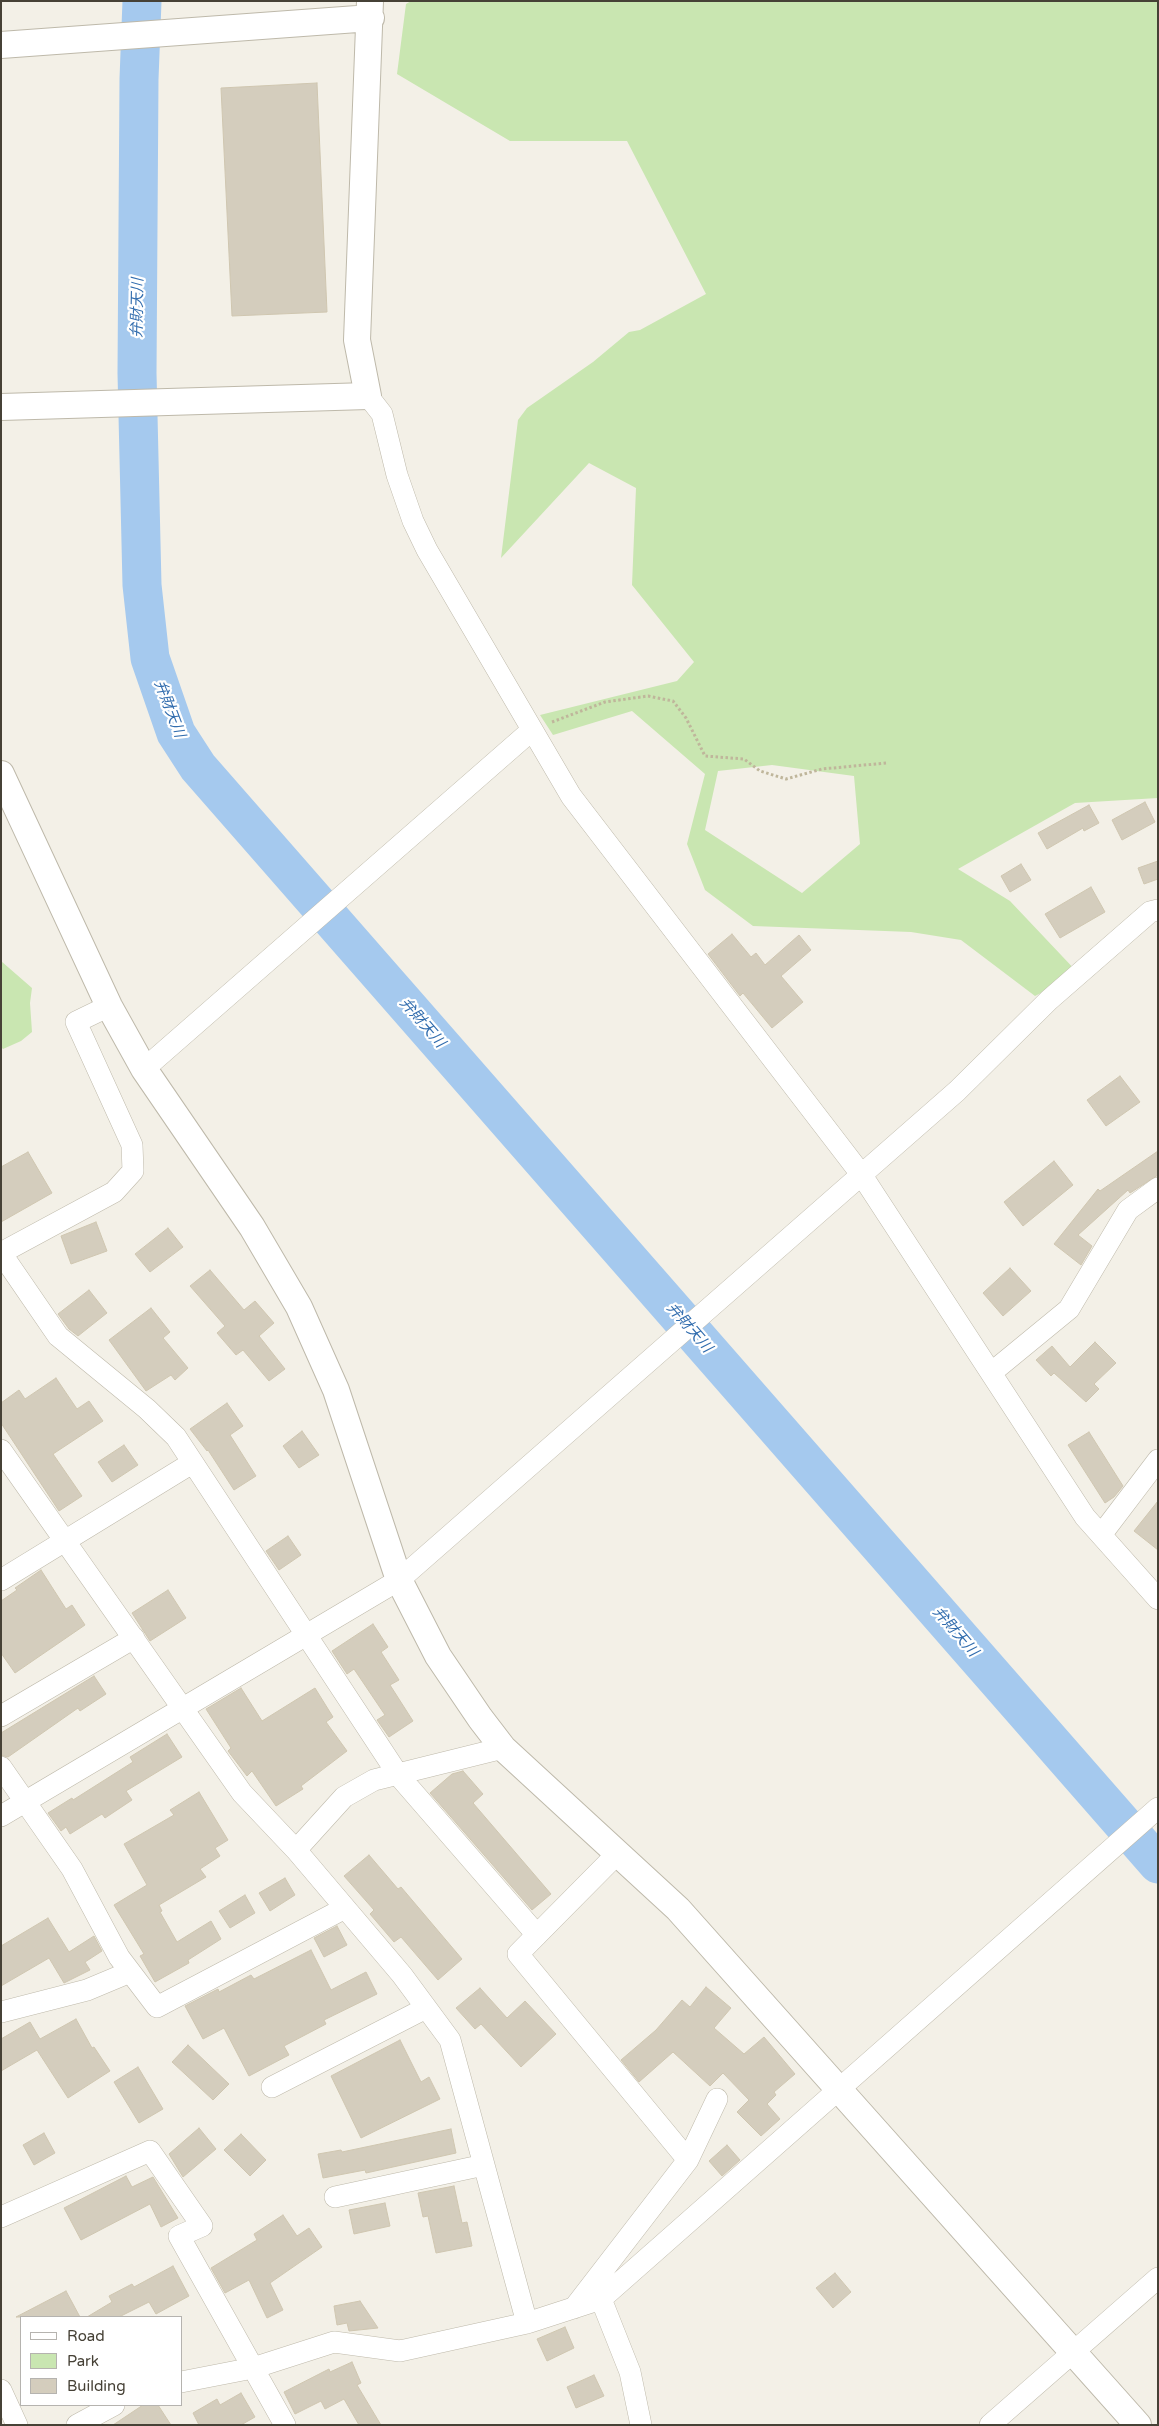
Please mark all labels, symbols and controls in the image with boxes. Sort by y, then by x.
water label: 弁財天川 [128,278,148,338]
water label: 弁財天川 [150,678,188,740]
water label: 弁財天川 [396,994,448,1052]
water label: 弁財天川 [663,1299,715,1357]
water label: 弁財天川 [929,1603,981,1661]
legend [20,2316,182,2406]
text: Road [67,2327,105,2345]
text: Park [67,2352,99,2370]
text: Building [67,2377,126,2395]

